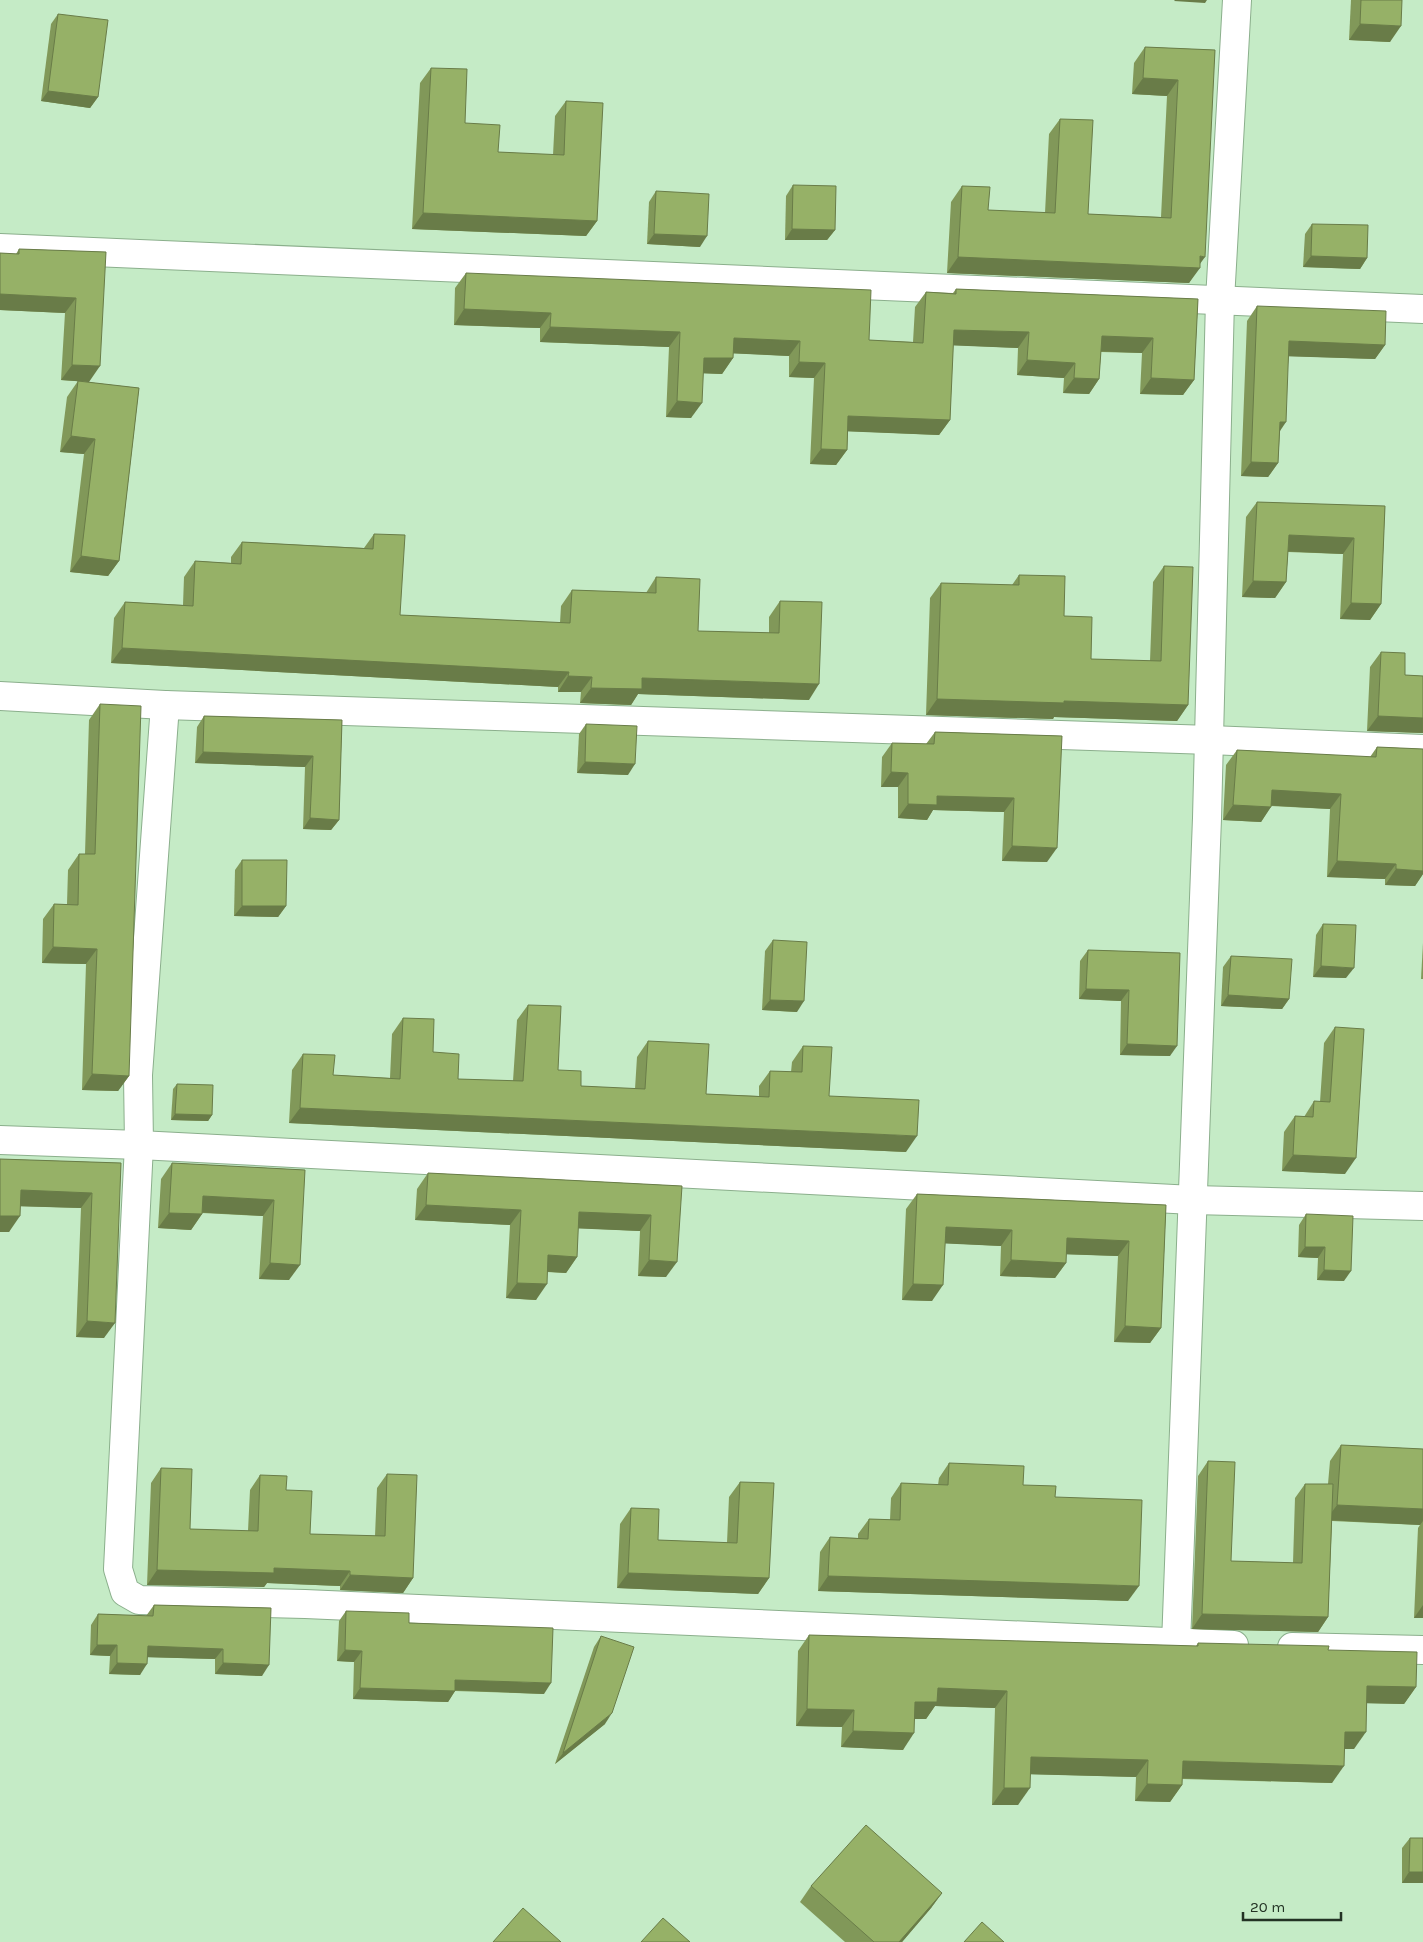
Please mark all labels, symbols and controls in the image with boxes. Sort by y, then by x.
scale bar [1243,1890,1340,1922]
text: 20 m [1250,1898,1285,1916]

